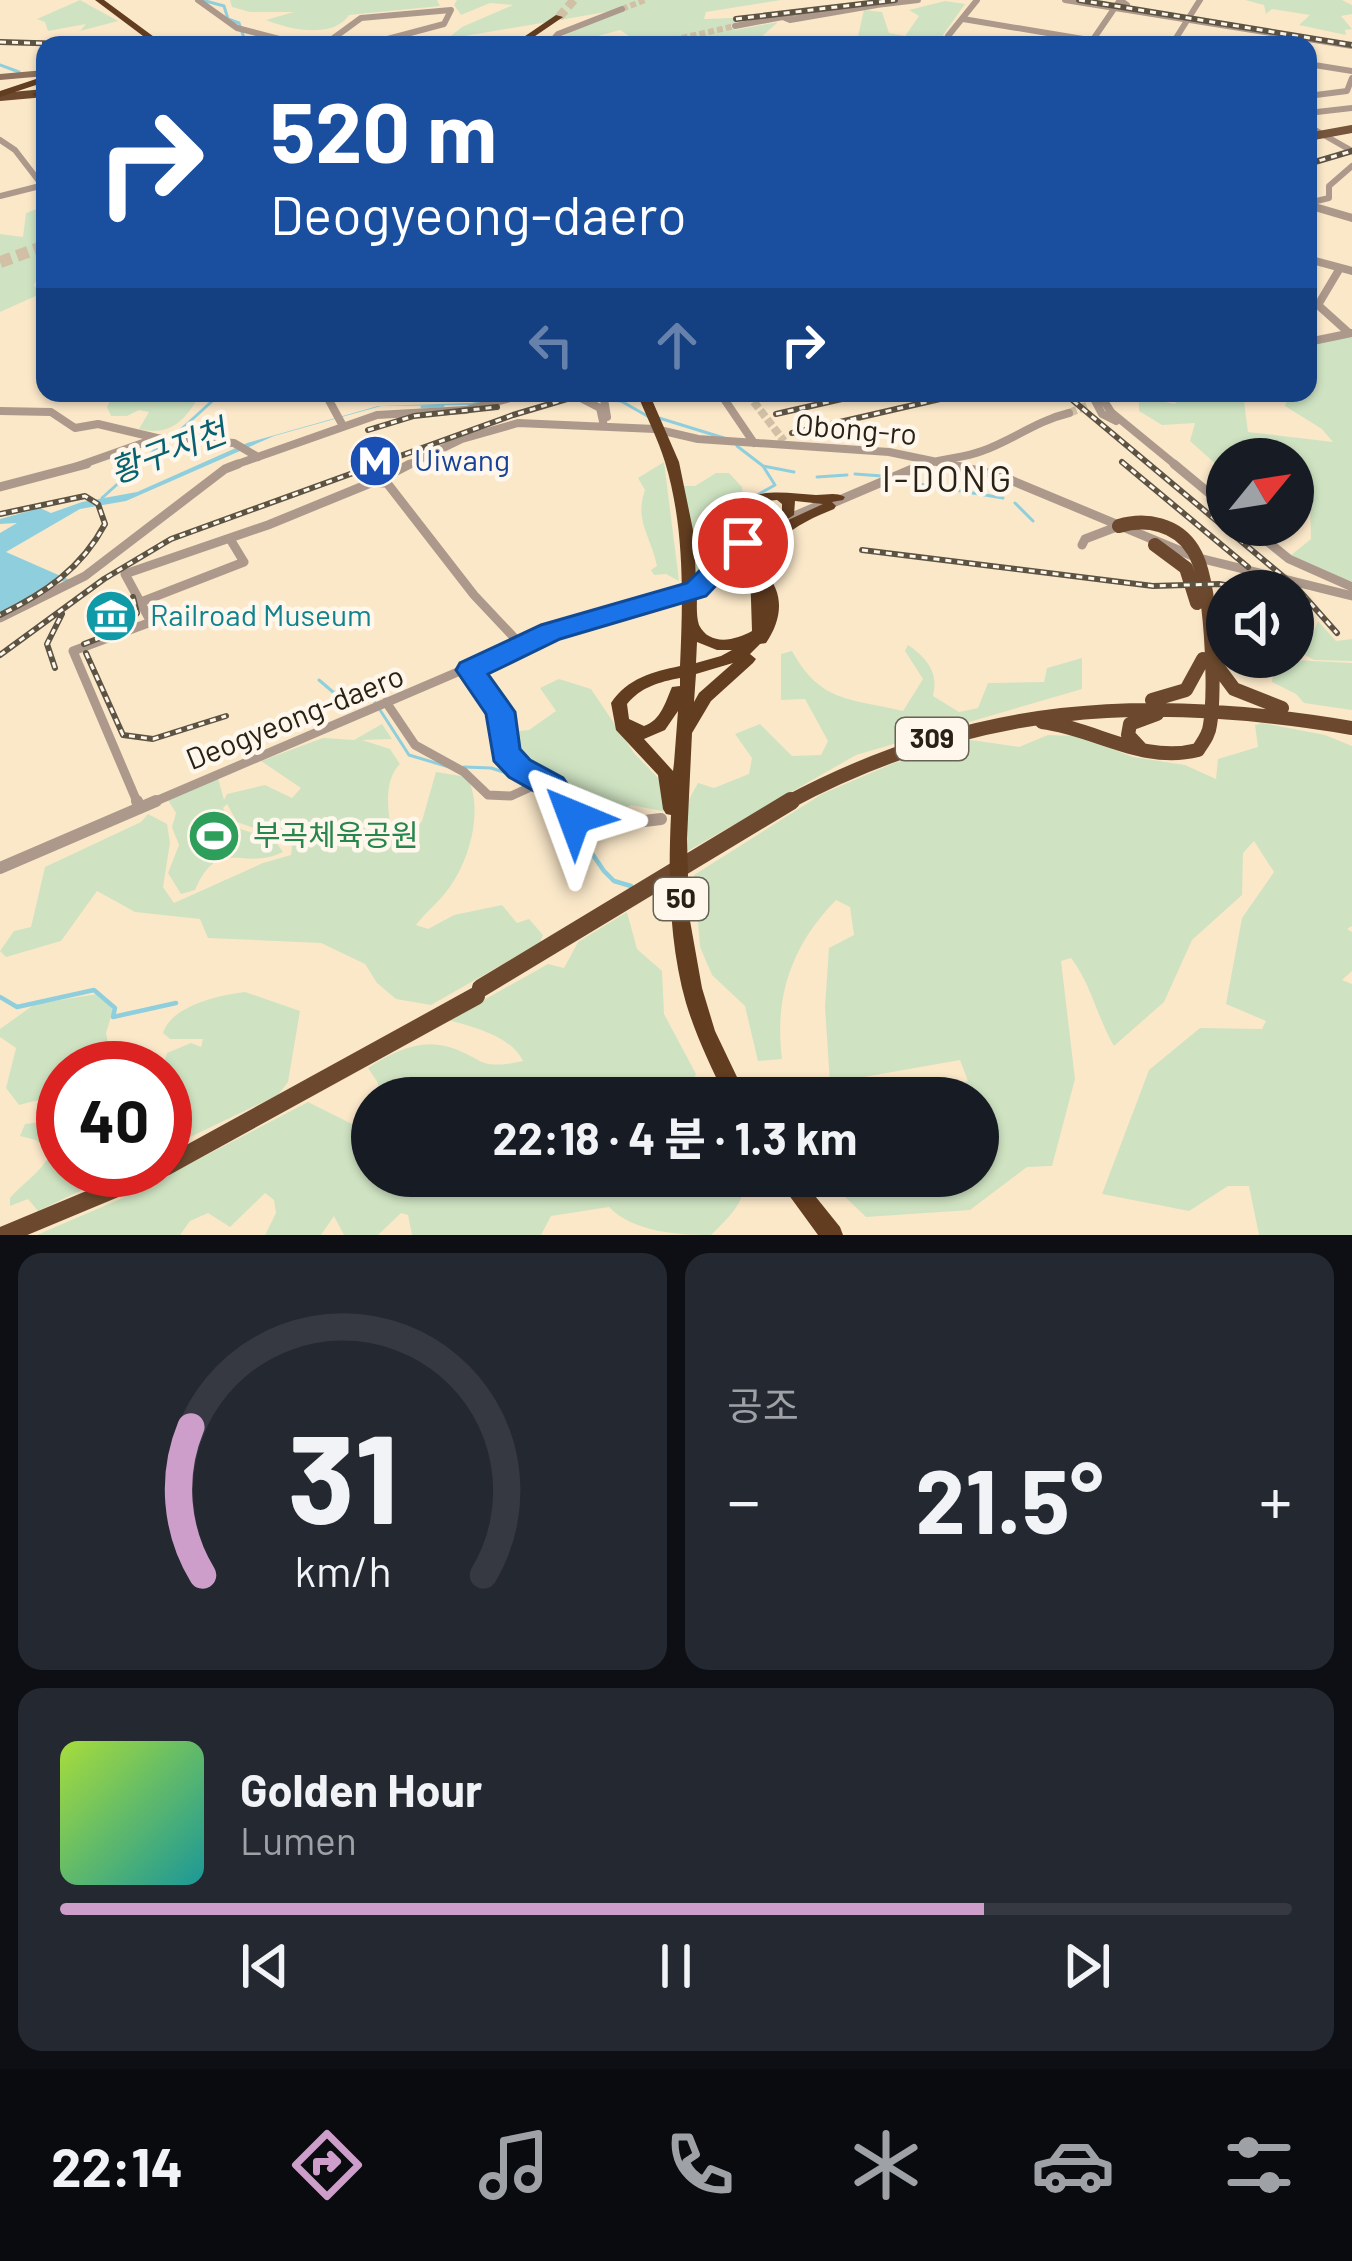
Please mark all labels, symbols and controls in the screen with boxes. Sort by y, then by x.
text: 520 m [270,79,497,180]
icon: right [72,84,228,240]
text: Deogyeong-daero [270,181,687,246]
icon: left [518,312,584,378]
icon: ahead [644,312,710,378]
icon: right [770,312,836,378]
street label: Obong-ro [794,405,919,451]
water label: 황구지천 [104,408,235,491]
metro station icon: Uiwang [347,433,403,489]
north arrow [1206,438,1314,546]
map controls [1206,438,1314,678]
place label: Uiwang [414,441,510,477]
district label: I-DONG [882,456,1014,499]
pin [692,492,794,594]
icon: arrive [710,510,776,576]
button: sound [1206,570,1314,678]
museum icon: Railroad Museum [83,588,139,644]
place label: Railroad Museum [150,596,372,632]
street label: Deogyeong-daero [180,656,408,776]
road number: 309 [896,718,968,760]
position arrow [511,754,637,880]
sports icon: 부곡체육공원 [186,808,242,864]
place label: 부곡체육공원 [253,816,419,852]
road number: 50 [654,878,708,920]
speed limit sign: 40 [36,1041,192,1197]
text: 22:18 · 4 분 · 1.3 km [493,1110,857,1164]
text: 공조 [727,1381,799,1428]
text: 31 [287,1399,398,1549]
text: 21.5° [915,1444,1104,1552]
text: − [727,1459,760,1538]
text: + [1259,1459,1292,1538]
text: km/h [294,1543,391,1595]
text: Golden Hour [240,1762,482,1816]
text: Lumen [240,1816,357,1863]
icon: previous [232,1933,298,1999]
icon: pause [643,1933,709,1999]
icon: next [1054,1933,1120,1999]
icon: directions [285,2123,369,2207]
icon: music [472,2123,556,2207]
icon: phone [658,2123,742,2207]
icon: climate [844,2123,928,2207]
icon: car [1031,2123,1115,2207]
icon: filters [1217,2123,1301,2207]
text: 22:14 [51,2133,183,2198]

